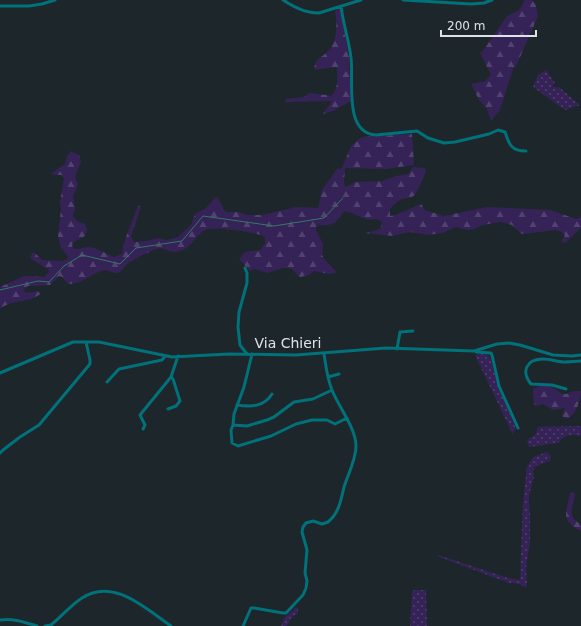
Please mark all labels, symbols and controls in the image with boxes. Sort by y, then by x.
scale bar [441,12,536,38]
text: 200 m [447,19,485,33]
street label: Via Chieri [255,335,322,351]

